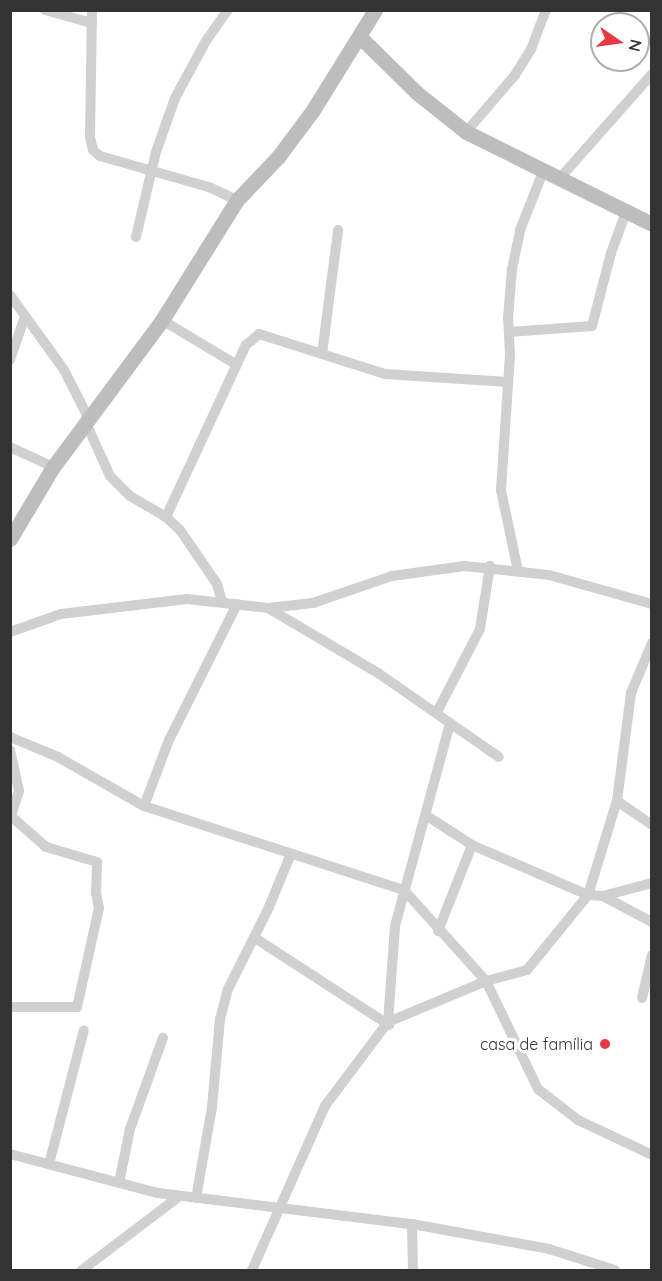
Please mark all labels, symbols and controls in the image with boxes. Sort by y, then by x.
north arrow [590,12,650,72]
text: N [625,38,647,54]
place label: casa de família [480,1034,593,1054]
marker: casa de família [598,1037,612,1051]

